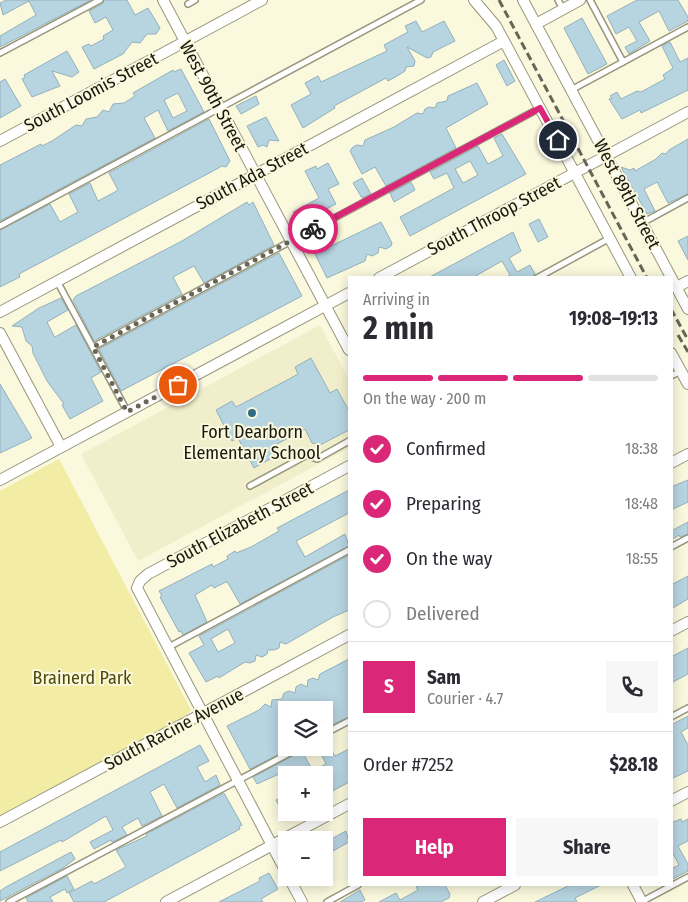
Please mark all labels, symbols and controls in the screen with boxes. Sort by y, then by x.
street label: West 90th Street [175,37,251,155]
street label: South Loomis Street [20,47,162,137]
pin [537,119,579,161]
icon: home [544,126,572,154]
street label: West 89th Street [589,135,665,253]
street label: South Ada Street [192,137,312,215]
street label: South Throop Street [423,171,565,260]
courier [288,204,338,254]
icon: bike [299,215,327,243]
text: Arriving in [363,290,430,309]
text: 19:08–19:13 [569,307,658,330]
text: 2 min [363,309,434,347]
pin [157,364,199,406]
icon: bag [164,371,192,399]
text: On the way · 200 m [363,389,486,408]
marker: Fort Dearborn Elementary School [246,407,258,419]
place label: Fort Dearborn Elementary School [183,421,321,464]
icon: check [363,435,391,463]
text: Confirmed [406,437,486,460]
text: 18:38 [625,439,658,458]
street label: South Elizabeth Street [163,477,317,573]
icon: check [363,490,391,518]
text: Preparing [406,492,481,515]
text: 18:48 [625,494,658,513]
icon: check [363,545,391,573]
text: On the way [406,547,492,570]
text: 18:55 [626,549,658,568]
text: Delivered [406,602,480,625]
button: phone [606,661,658,713]
text: Sam [427,666,461,689]
park label: Brainerd Park [33,667,132,689]
text: S [384,675,394,698]
street label: South Racine Avenue [100,683,248,775]
text: Courier · 4.7 [427,689,503,708]
map controls [278,701,333,886]
button: layers [278,701,333,756]
text: Order #7252 [363,753,454,776]
text: $28.18 [609,753,658,776]
button: + [278,766,333,821]
button: Help [363,818,506,876]
button: Share [516,818,658,876]
button: − [278,831,333,886]

